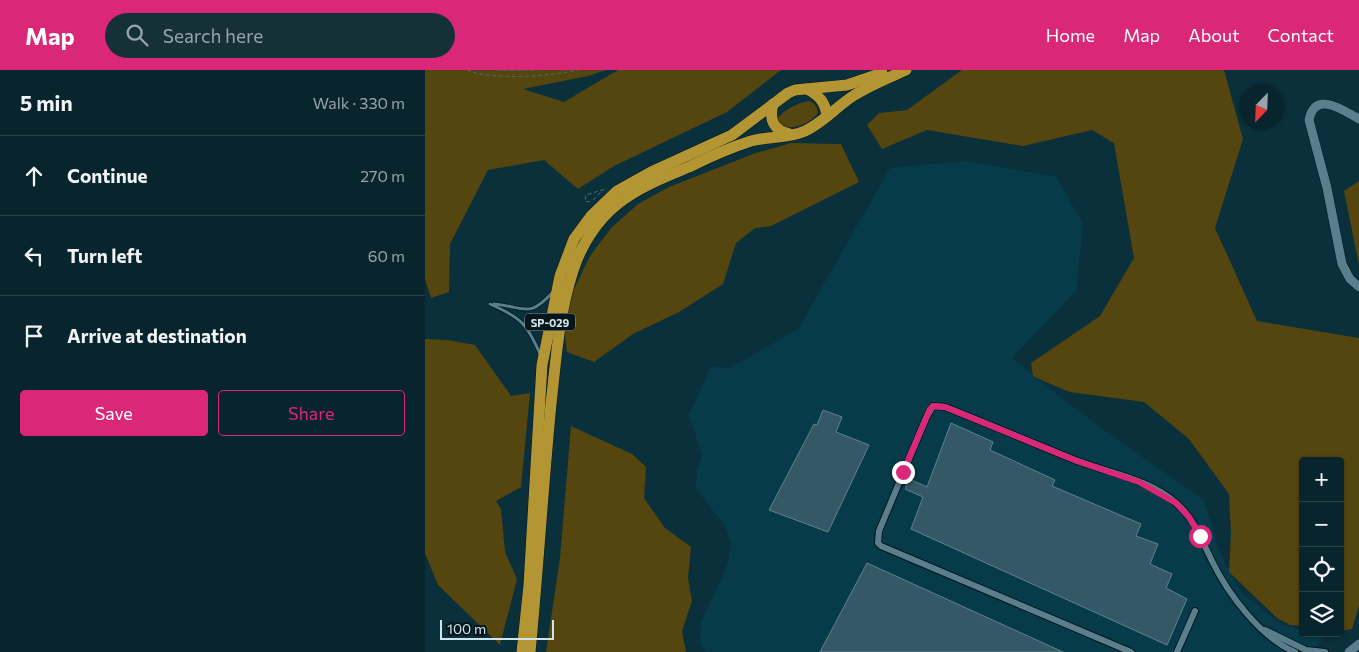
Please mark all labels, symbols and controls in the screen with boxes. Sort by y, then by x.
search box [105,13,455,58]
text: Map [25,21,75,50]
icon: search [123,21,151,49]
text: Search here [163,24,263,47]
text: Home [1046,24,1095,46]
text: Map [1123,24,1160,46]
text: About [1188,24,1240,46]
text: Contact [1268,24,1334,46]
north arrow [1239,85,1284,130]
text: 5 min [20,90,73,115]
text: Walk · 330 m [313,93,405,112]
icon: ahead [20,162,48,190]
text: Continue [67,164,147,187]
text: 270 m [360,166,405,185]
icon: left [20,242,48,270]
text: Turn left [67,244,142,267]
text: 60 m [368,246,405,265]
road number: SP-029 [525,313,575,330]
icon: arrive [20,322,48,350]
text: Arrive at destination [67,324,247,347]
button: Save [20,390,208,436]
button: Share [218,390,405,436]
map controls [1299,457,1344,637]
button: + [1299,457,1344,502]
route end [892,461,915,484]
button: − [1299,502,1344,547]
route start [1189,525,1212,548]
button: locate [1299,547,1344,592]
button: layers [1299,592,1344,637]
scale bar [440,617,554,640]
text: 100 m [447,620,486,637]

